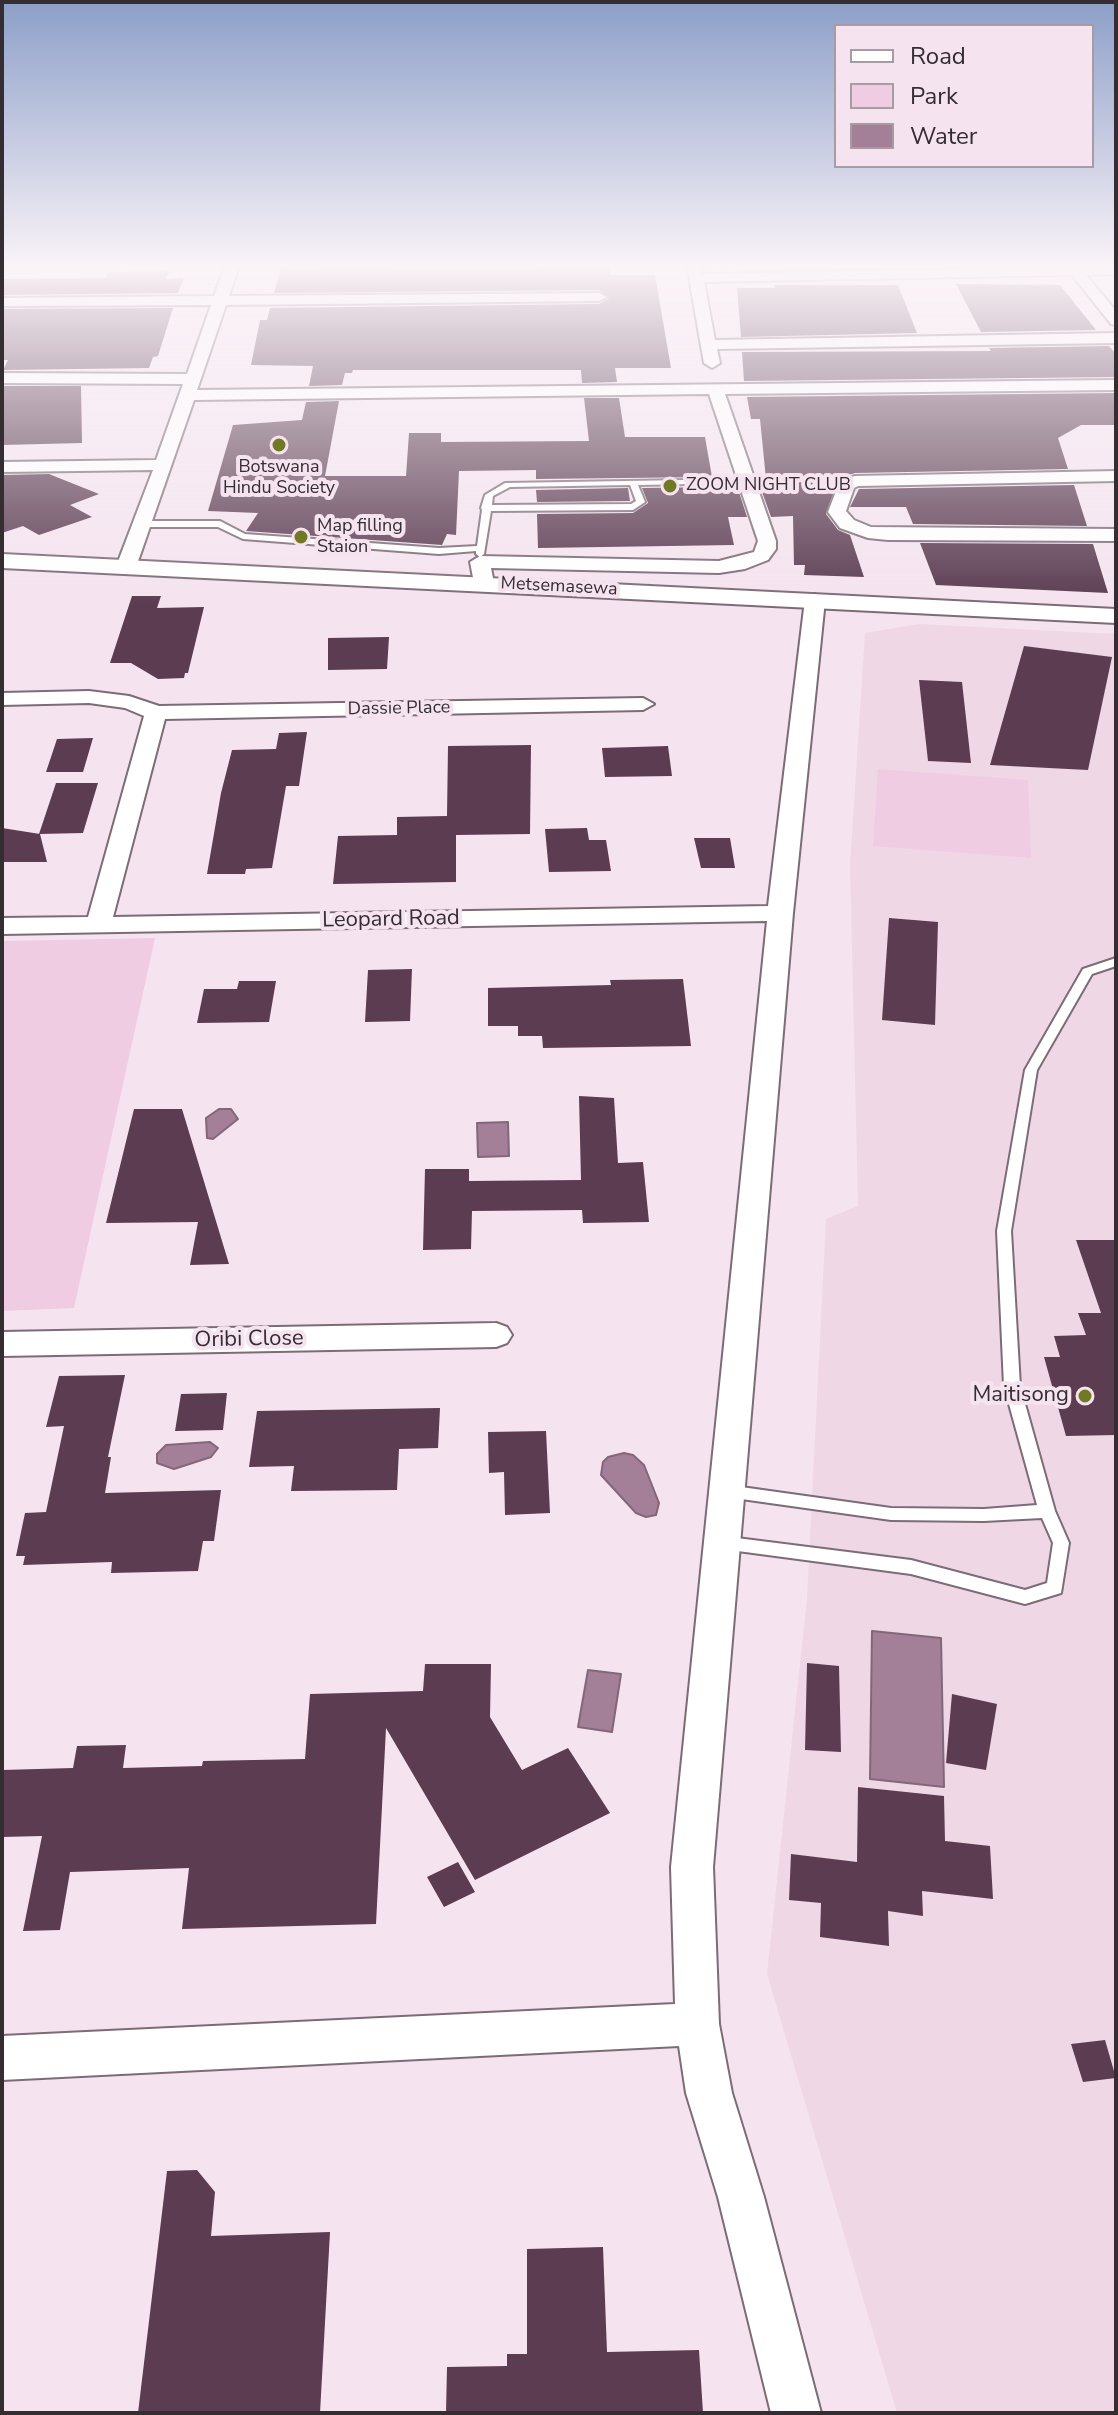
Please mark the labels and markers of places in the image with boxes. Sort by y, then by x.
marker: Botswana Hindu Society [270,436,288,454]
place label: Botswana Hindu Society [223,457,335,500]
place label: ZOOM NIGHT CLUB [686,475,851,497]
marker: ZOOM NIGHT CLUB [661,477,679,495]
place label: Map filling Staion [317,516,403,558]
marker: Map filling Staion [292,528,310,546]
place label: Maitisong [972,1383,1069,1409]
marker: Maitisong [1076,1387,1094,1405]

